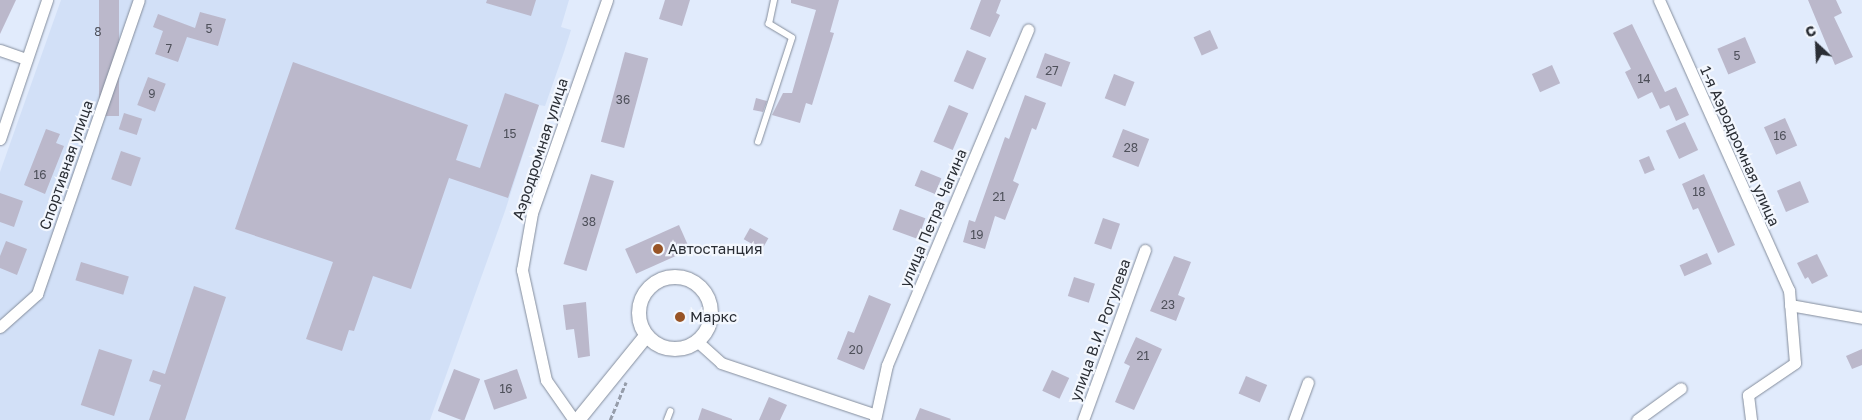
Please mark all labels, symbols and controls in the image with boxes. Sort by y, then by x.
north arrow [1792,20,1842,70]
text: С [1802,21,1819,41]
house number: 5 [206,22,212,36]
house number: 8 [94,25,102,39]
house number: 7 [166,42,172,56]
house number: 5 [1734,49,1740,63]
street label: 1-я Аэродромная улица [1697,63,1783,229]
house number: 27 [1045,64,1059,78]
house number: 14 [1637,72,1651,86]
street label: Аэродромная улица [509,76,571,222]
house number: 9 [148,87,156,101]
house number: 36 [616,93,630,107]
street label: Спортивная улица [35,98,97,232]
house number: 15 [504,127,516,141]
house number: 16 [1773,129,1787,143]
house number: 28 [1124,141,1138,155]
street label: улица Петра Чагина [896,146,970,290]
house number: 16 [33,168,47,182]
house number: 18 [1692,185,1706,199]
house number: 21 [993,190,1005,204]
house number: 38 [582,215,596,229]
house number: 19 [970,228,984,242]
place label: Автостанция [668,240,762,258]
marker: Автостанция [652,243,664,255]
street label: улица В.И. Рогулева [1066,256,1134,404]
house number: 23 [1161,298,1175,312]
place label: Маркс [690,308,737,326]
marker: Маркс [674,311,686,323]
house number: 20 [849,343,863,357]
house number: 21 [1137,349,1149,363]
house number: 16 [499,382,513,396]

